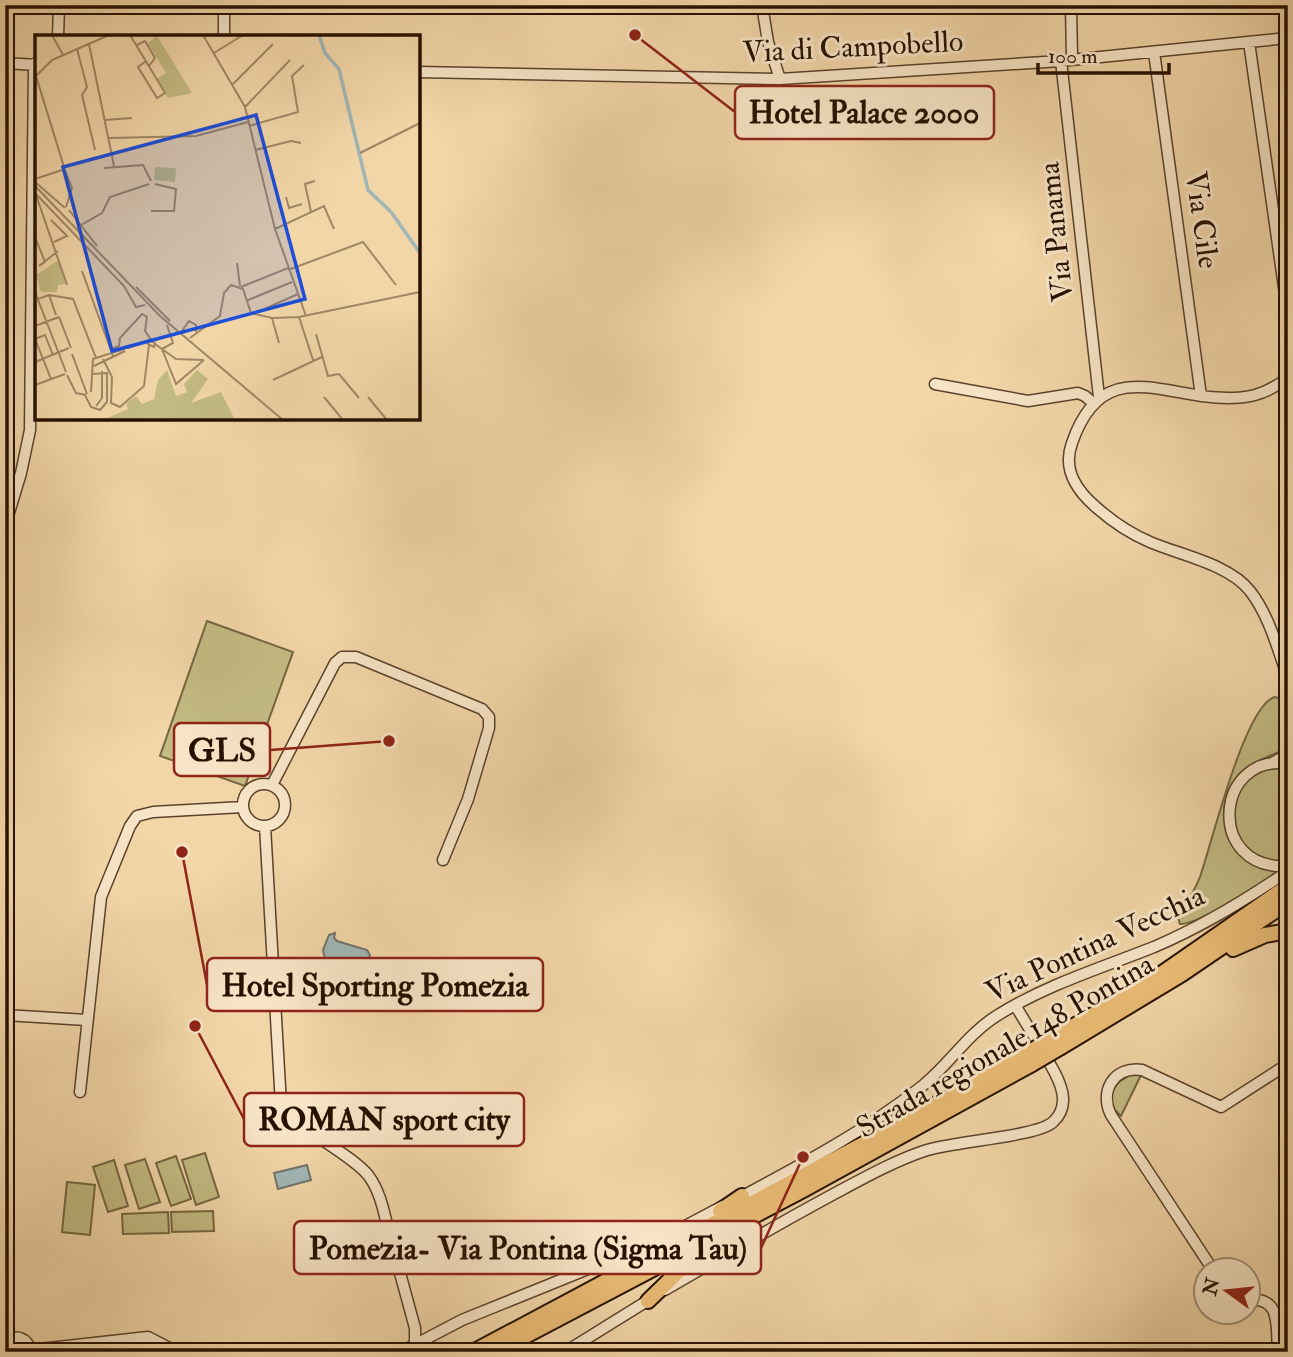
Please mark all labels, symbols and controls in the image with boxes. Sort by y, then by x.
street label: Via di Campobello [742,23,964,71]
scale bar [1038,32,1169,76]
inset map [35,35,420,420]
text: 100 m [1048,43,1098,70]
callout: Hotel Palace 2000 [735,86,994,139]
text: Hotel Palace 2000 [749,93,979,133]
street label: Via Panama [1030,160,1082,304]
street label: Via Cile [1177,169,1227,271]
callout: GLS [174,723,270,776]
text: GLS [188,731,256,771]
street label: Via Pontina Vecchia [980,877,1211,1011]
street label: Strada regionale 148 Pontina [850,945,1161,1146]
callout: Hotel Sporting Pomezia [207,958,543,1011]
text: Hotel Sporting Pomezia [221,966,530,1006]
callout: ROMAN sport city [244,1093,524,1146]
text: ROMAN sport city [258,1100,511,1140]
callout: Pomezia- Via Pontina (Sigma Tau) [294,1221,761,1274]
text: Pomezia- Via Pontina (Sigma Tau) [309,1229,747,1269]
north arrow [1192,1256,1262,1326]
text: N [1197,1275,1226,1299]

